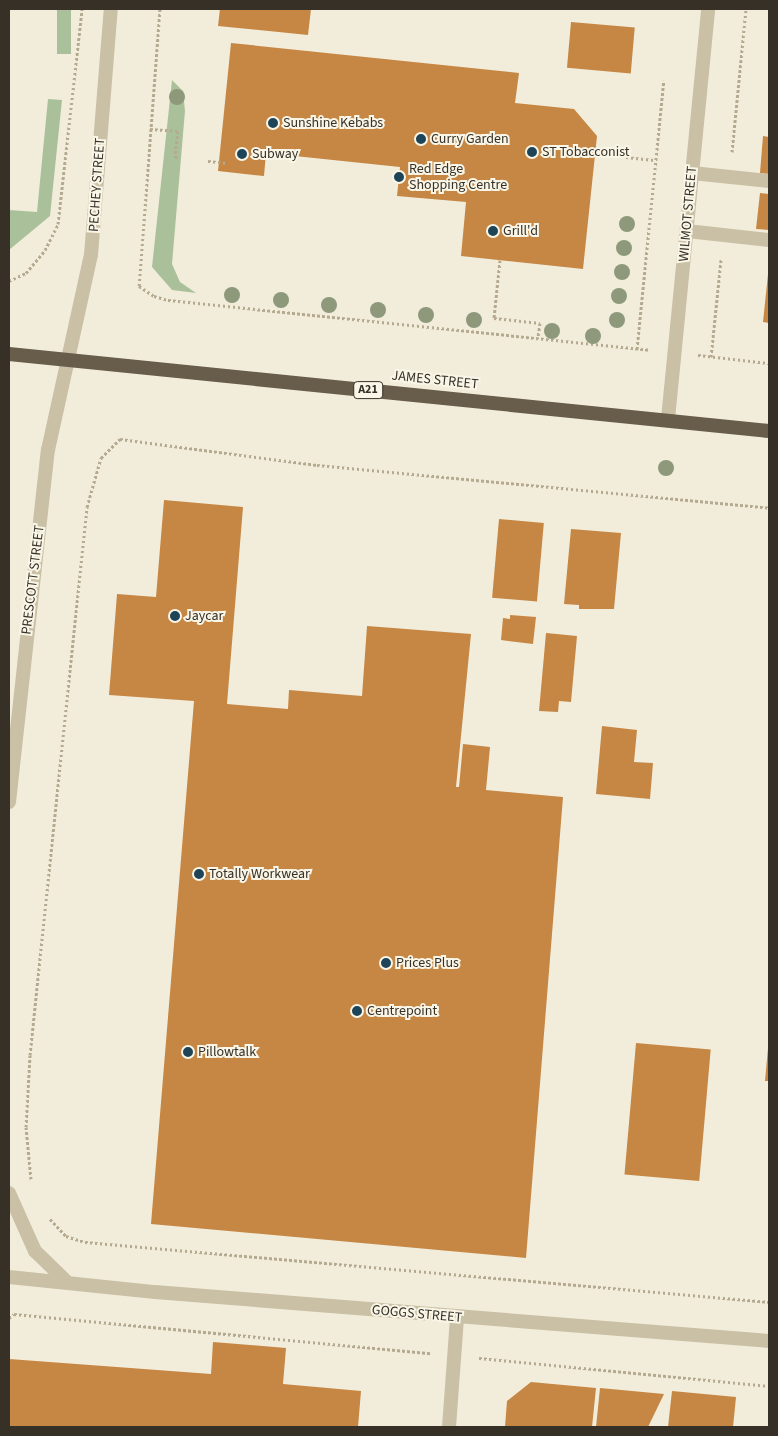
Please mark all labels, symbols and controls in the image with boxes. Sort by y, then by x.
place label: Sunshine Kebabs [283,115,383,131]
marker: Sunshine Kebabs [267,117,279,129]
place label: Curry Garden [431,131,509,147]
marker: Curry Garden [415,133,427,145]
street label: PECHEY STREET [85,137,109,233]
place label: ST Tobacconist [542,144,629,160]
place label: Subway [252,146,298,162]
marker: ST Tobacconist [526,146,538,158]
marker: Subway [236,148,248,160]
place label: Red Edge Shopping Centre [409,161,507,193]
street label: WILMOT STREET [675,166,701,262]
marker: Red Edge Shopping Centre [393,171,405,183]
place label: Grill'd [503,223,538,239]
marker: Grill'd [487,225,499,237]
street label: JAMES STREET [391,367,479,393]
road number: A21 [353,380,383,400]
street label: PRESCOTT STREET [18,524,48,636]
place label: Jaycar [185,608,223,624]
marker: Jaycar [169,610,181,622]
place label: Totally Workwear [209,866,310,882]
marker: Totally Workwear [193,868,205,880]
place label: Prices Plus [396,955,459,971]
marker: Prices Plus [380,957,392,969]
place label: Centrepoint [367,1003,437,1019]
marker: Centrepoint [351,1005,363,1017]
place label: Pillowtalk [198,1044,256,1060]
marker: Pillowtalk [182,1046,194,1058]
street label: GOGGS STREET [371,1302,463,1326]

